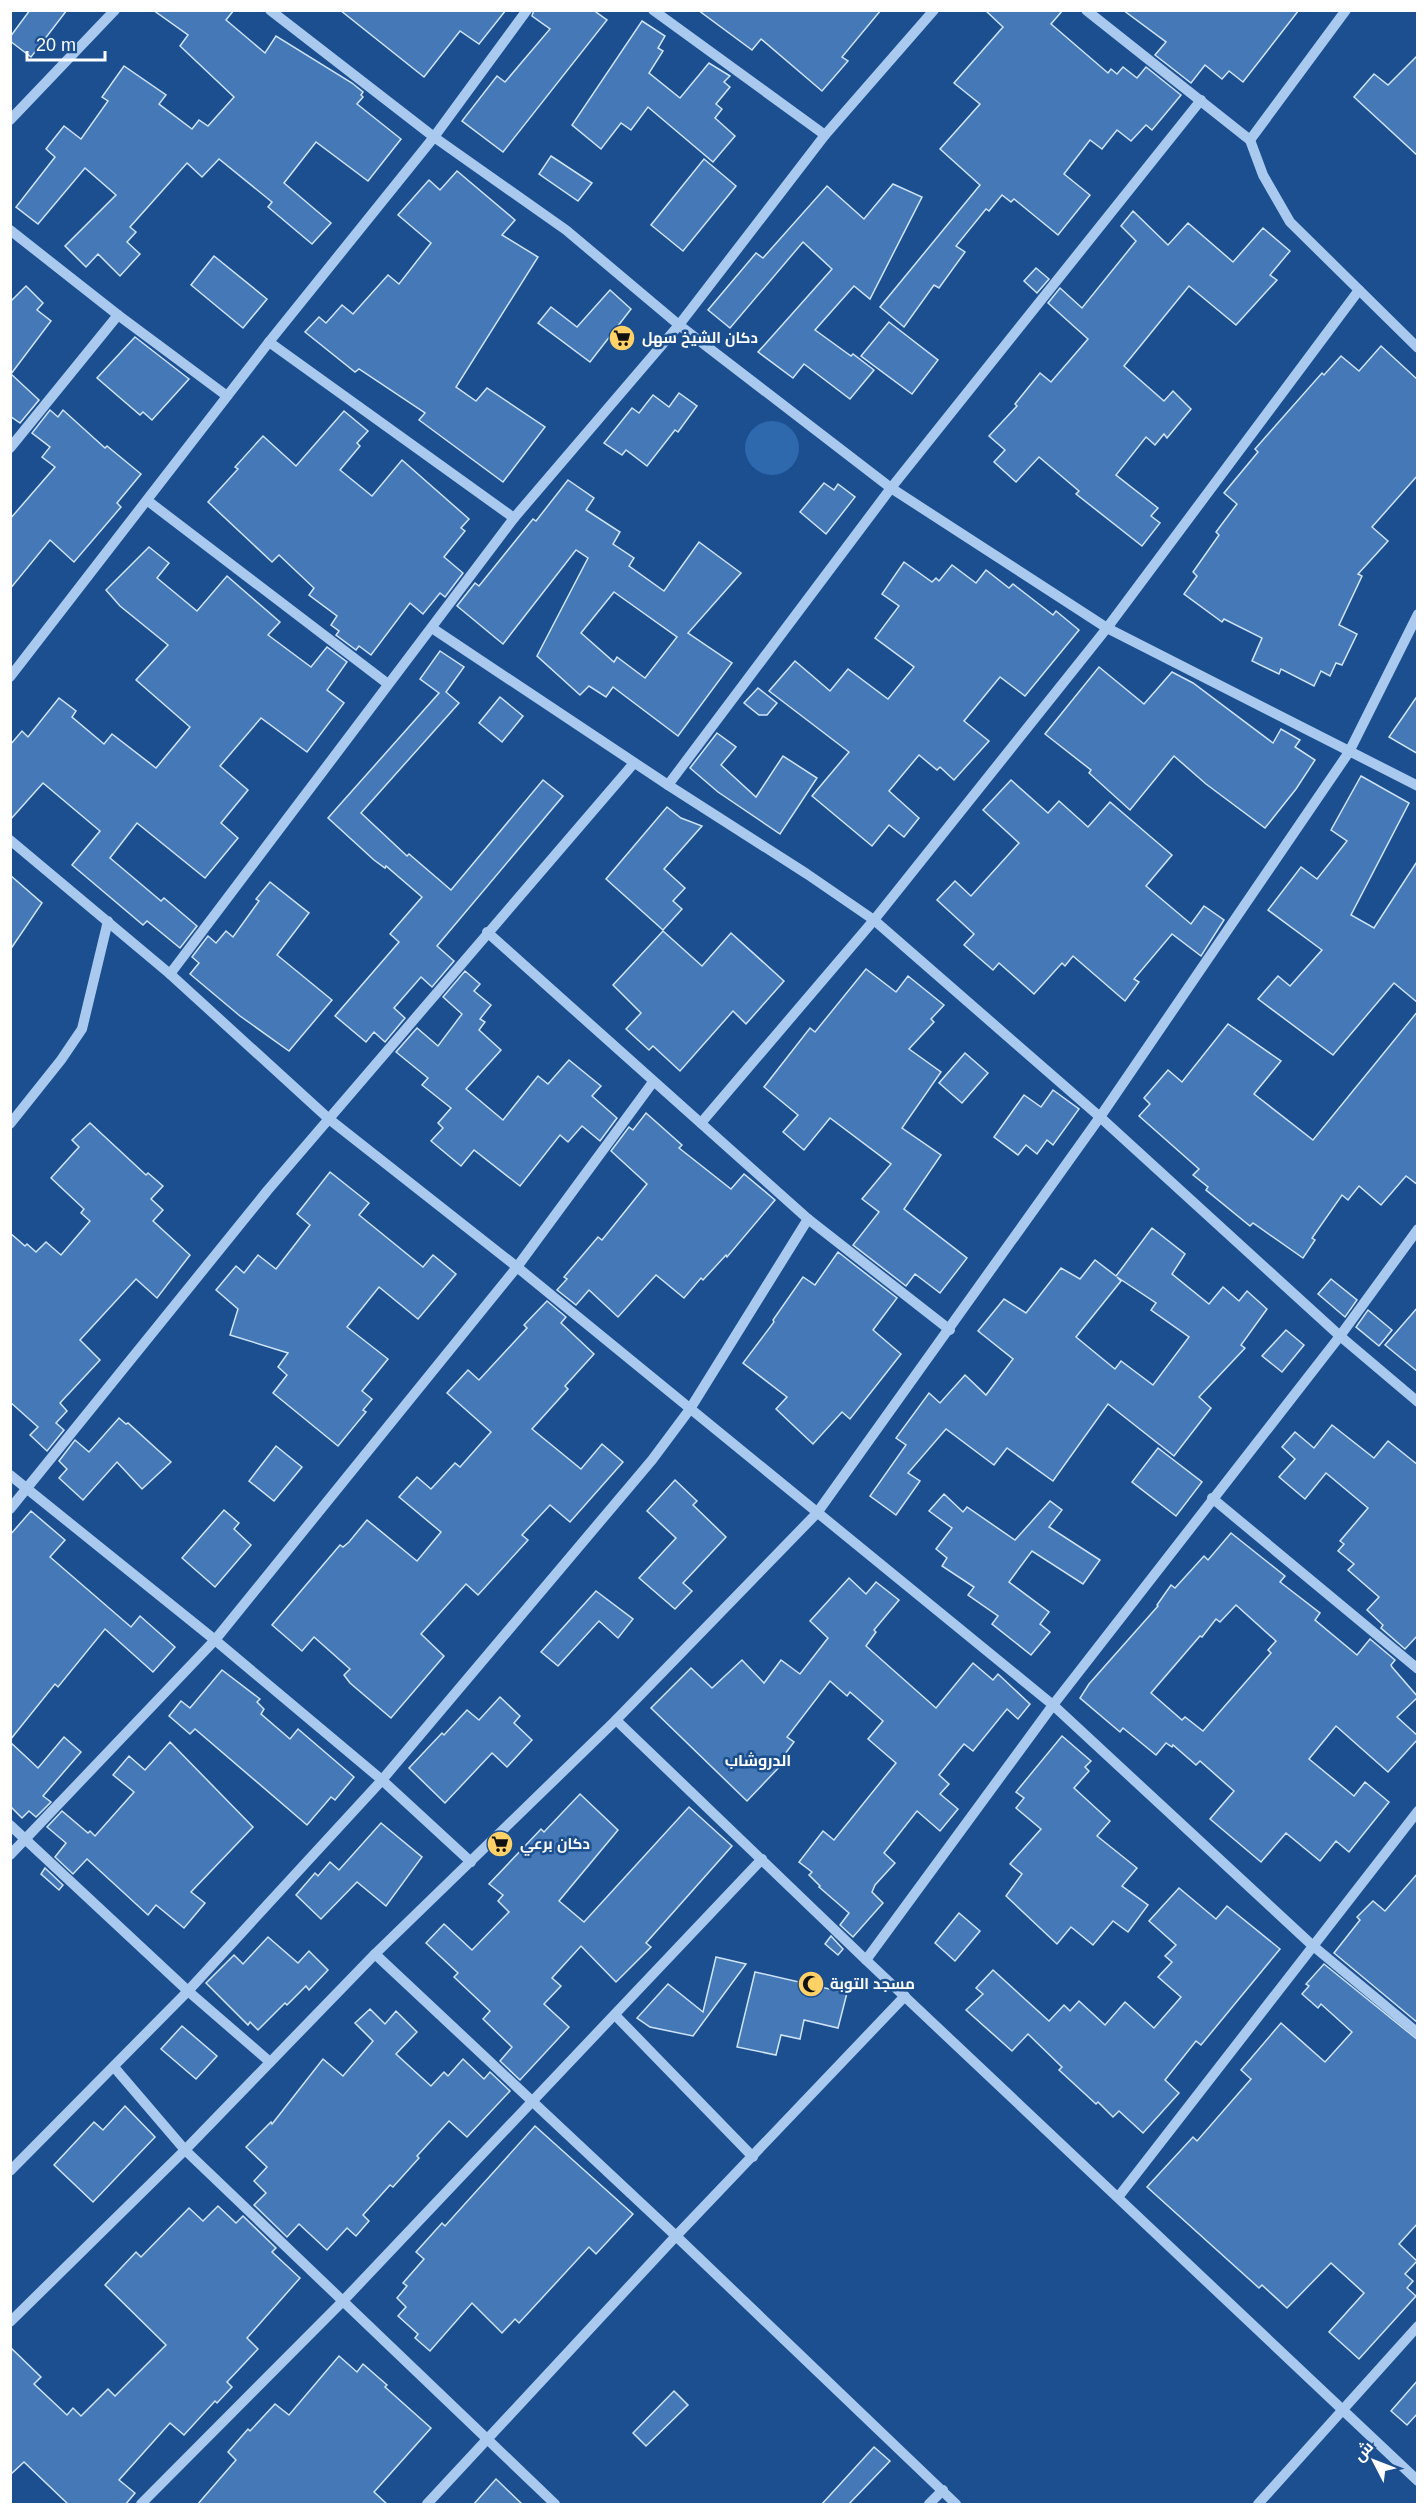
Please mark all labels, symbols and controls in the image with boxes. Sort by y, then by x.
scale bar [27,24,105,62]
text: 20 m [36,35,76,55]
supermarket icon: دكان الشيخ سهل [607,323,637,353]
place label: دكان الشيخ سهل [642,329,758,348]
district label: الدروشاب [725,1752,791,1770]
supermarket icon: دكان برعي [485,1829,515,1859]
place label: دكان برعي [520,1835,590,1856]
mosque icon: مسجد التوبة [796,1969,826,1999]
place label: مسجد التوبة [830,1975,915,1993]
north arrow [1344,2431,1404,2491]
text: ش [1350,2438,1377,2465]

